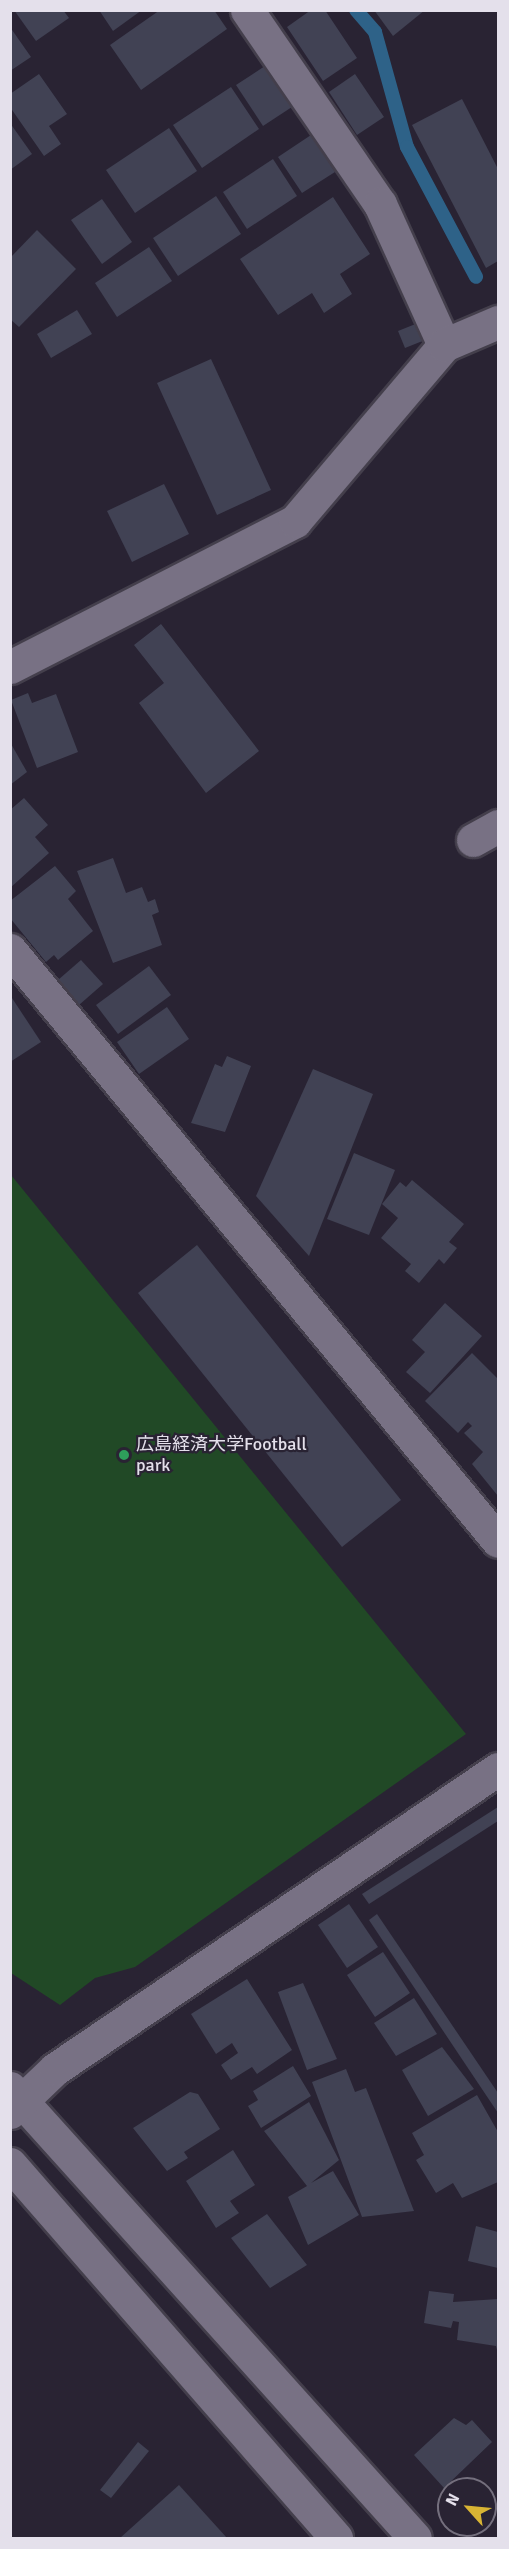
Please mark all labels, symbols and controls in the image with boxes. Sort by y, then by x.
place label: 広島経済大学Football park [136,1434,307,1476]
marker: 広島経済大学Football park [117,1448,131,1462]
north arrow [437,2477,497,2537]
text: N [441,2490,464,2509]

